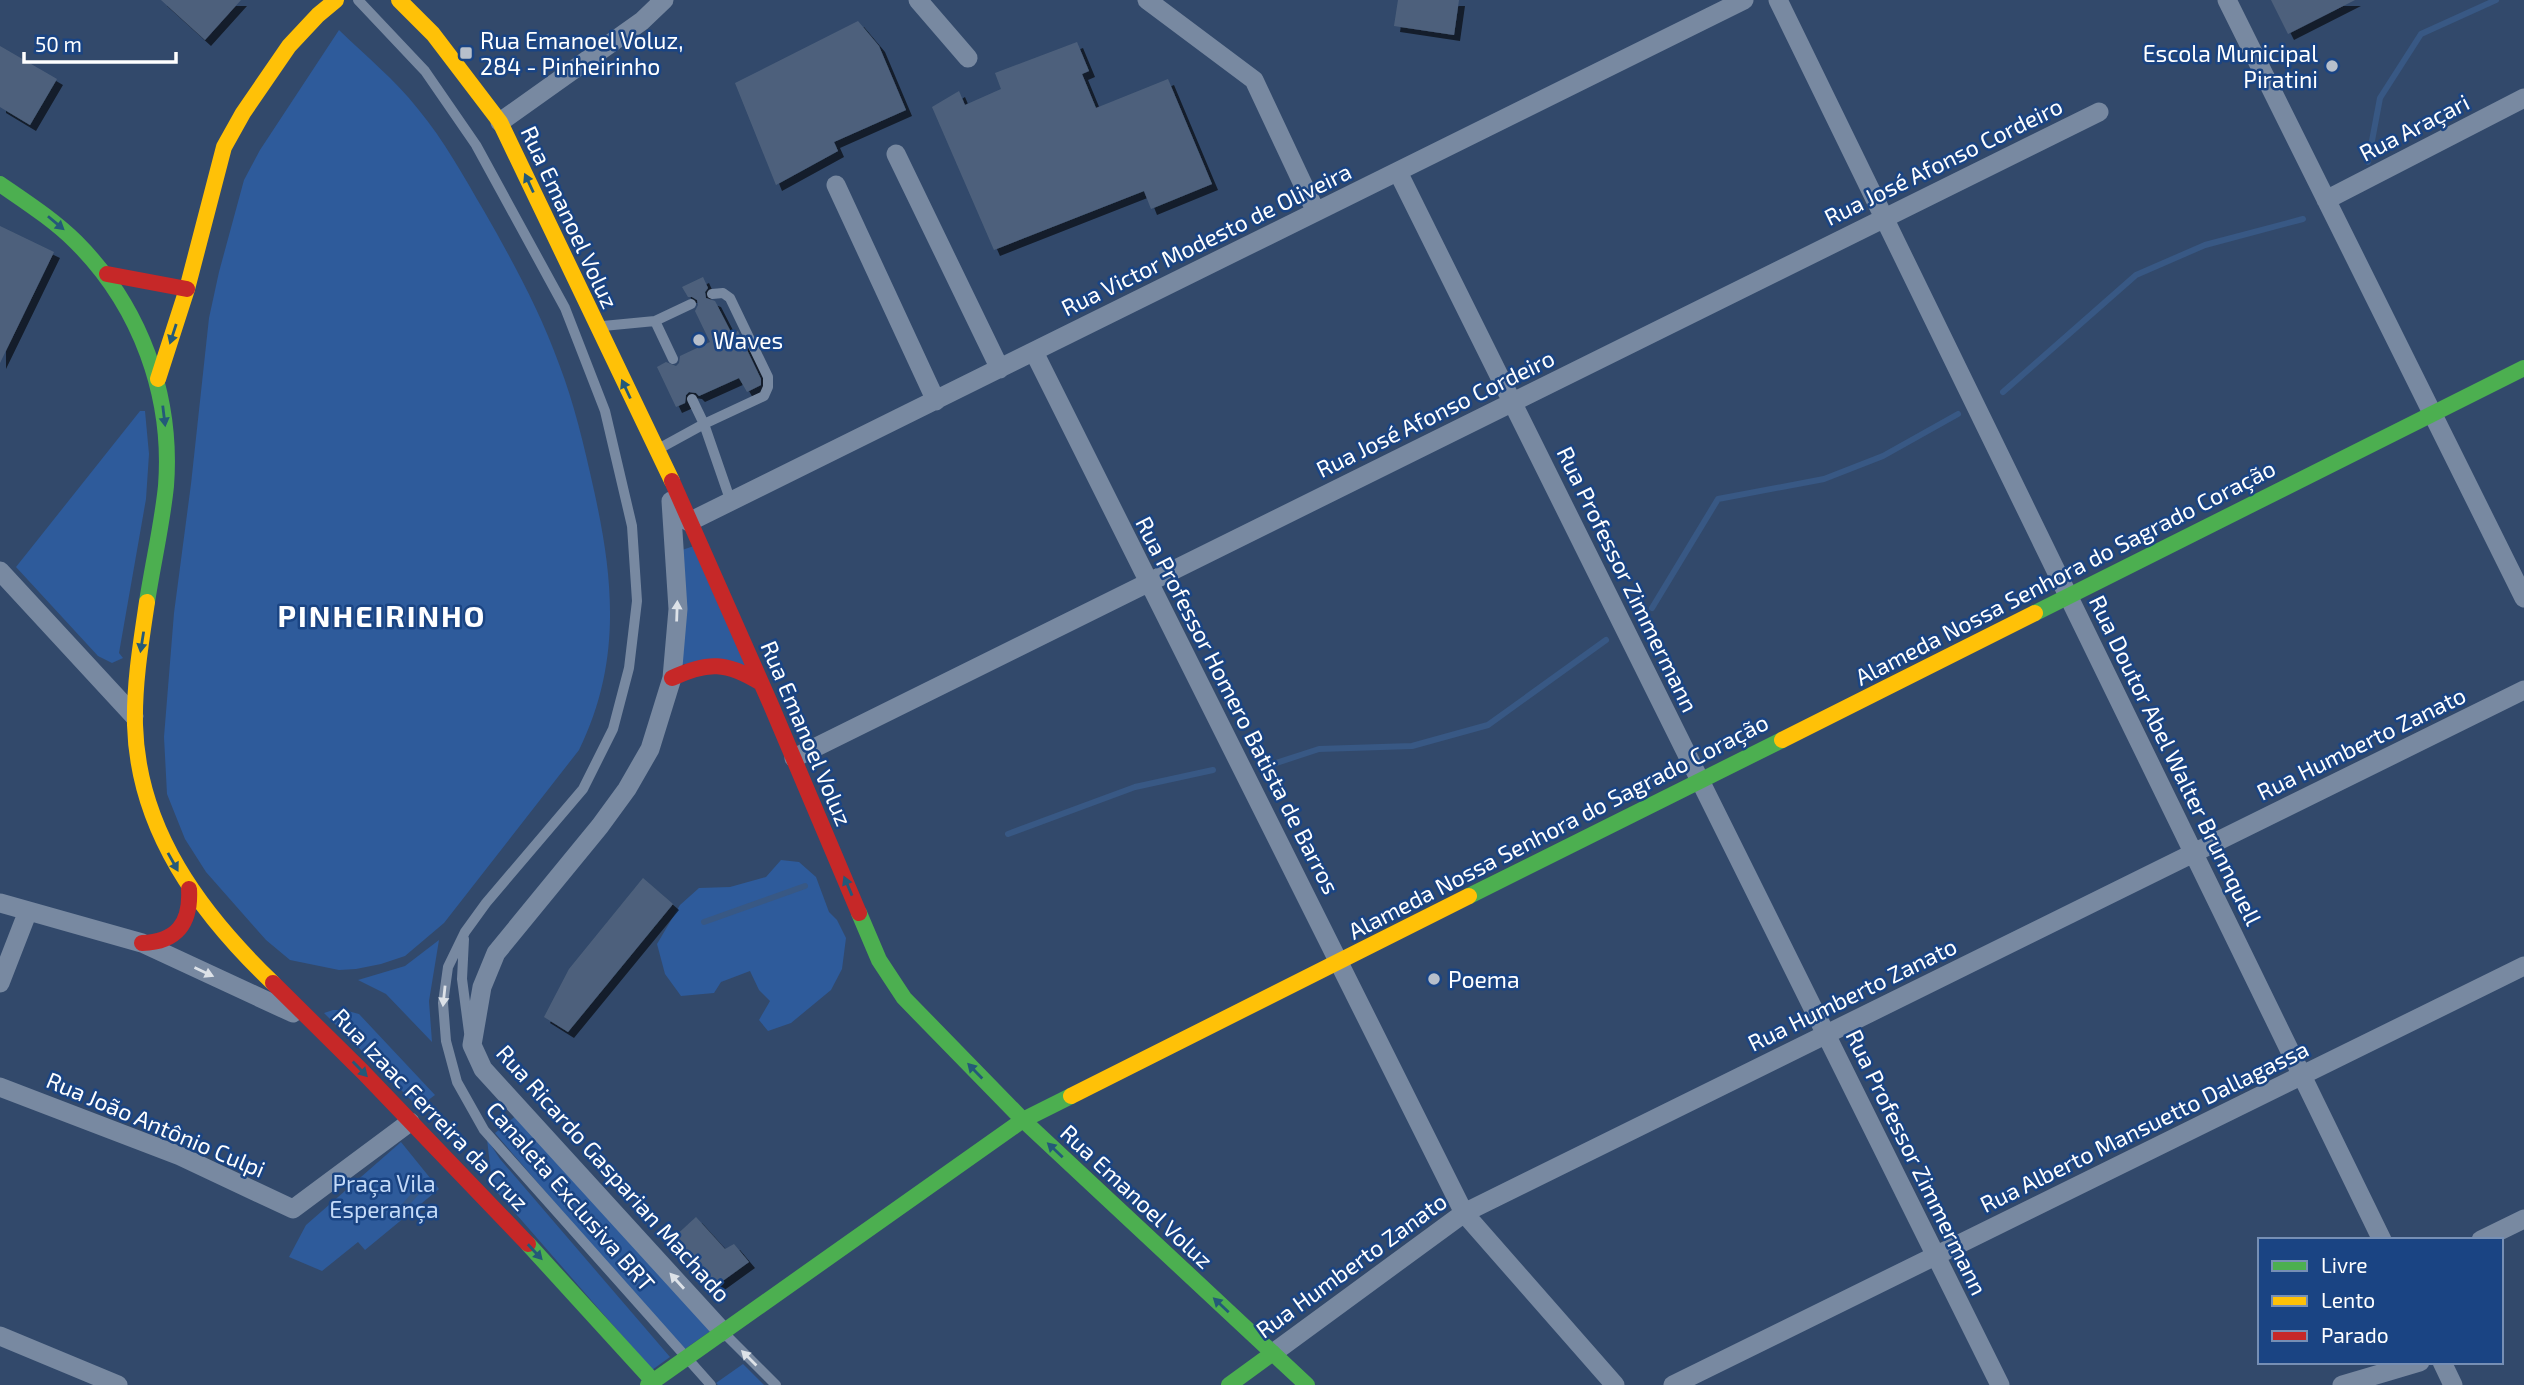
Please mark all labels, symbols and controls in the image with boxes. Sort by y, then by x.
scale bar [24,21,177,65]
place label: Rua Emanoel Voluz, 284 - Pinheirinho [480,26,683,80]
text: 50 m [35,31,82,56]
place label: Escola Municipal Piratini [2143,39,2318,93]
marker: Rua Emanoel Voluz, 284 - Pinheirinho [458,45,474,61]
marker: Escola Municipal Piratini [2324,58,2340,74]
street label: Rua Araçari [2354,87,2474,167]
street label: Rua José Afonso Cordeiro [1819,91,2067,231]
street label: Rua Emanoel Voluz [515,121,625,313]
street label: Rua Victor Modesto de Oliveira [1056,156,1356,322]
one-way arrow [523,173,535,193]
one-way arrow [48,215,65,230]
one-way arrow [167,323,177,344]
place label: Waves [713,326,783,354]
marker: Waves [691,332,707,348]
street label: Rua José Afonso Cordeiro [1311,343,1559,483]
one-way arrow [620,379,631,399]
one-way arrow [159,405,170,427]
street label: Rua Professor Zimmermann [1551,442,1705,716]
street label: Alameda Nossa Senhora do Sagrado Coração [1850,453,2280,691]
street label: Rua Professor Homero Batista de Barros [1130,512,1346,898]
street label: Rua Doutor Abel Walter Brunnquell [2084,590,2268,930]
district label: PINHEIRINHO [278,597,487,633]
one-way arrow [672,599,683,621]
one-way arrow [136,631,147,653]
street label: Rua Emanoel Voluz [755,636,859,830]
street label: Rua Humberto Zanato [2252,680,2470,806]
street label: Alameda Nossa Senhora do Sagrado Coração [1343,707,1773,945]
one-way arrow [167,852,179,872]
one-way arrow [842,876,854,896]
street label: Rua Humberto Zanato [1743,931,1961,1057]
place label: Poema [1448,965,1520,993]
one-way arrow [194,966,214,978]
marker: Poema [1426,971,1442,987]
one-way arrow [438,985,449,1007]
street label: Rua Izaac Ferreira da Cruz [327,1002,535,1216]
street label: Rua Professor Zimmermann [1840,1025,1994,1299]
street label: Rua Alberto Mansuetto Dallagassa [1975,1034,2313,1218]
street label: Rua Ricardo Gasparian Machado [491,1039,737,1307]
one-way arrow [351,1060,367,1077]
one-way arrow [968,1063,984,1080]
street label: Rua João Antônio Culpi [43,1065,269,1183]
street label: Canaleta Exclusiva BRT [481,1095,661,1297]
street label: Rua Emanoel Voluz [1055,1118,1219,1274]
one-way arrow [1047,1142,1064,1158]
park label: Praça Vila Esperança [329,1169,439,1224]
street label: Rua Humberto Zanato [1250,1186,1452,1344]
legend [2258,1238,2503,1364]
one-way arrow [527,1243,543,1261]
text: Livre [2321,1252,2368,1277]
one-way arrow [669,1272,685,1290]
text: Lento [2321,1287,2375,1312]
one-way arrow [1212,1297,1230,1313]
text: Parado [2321,1322,2389,1347]
one-way arrow [741,1350,758,1367]

